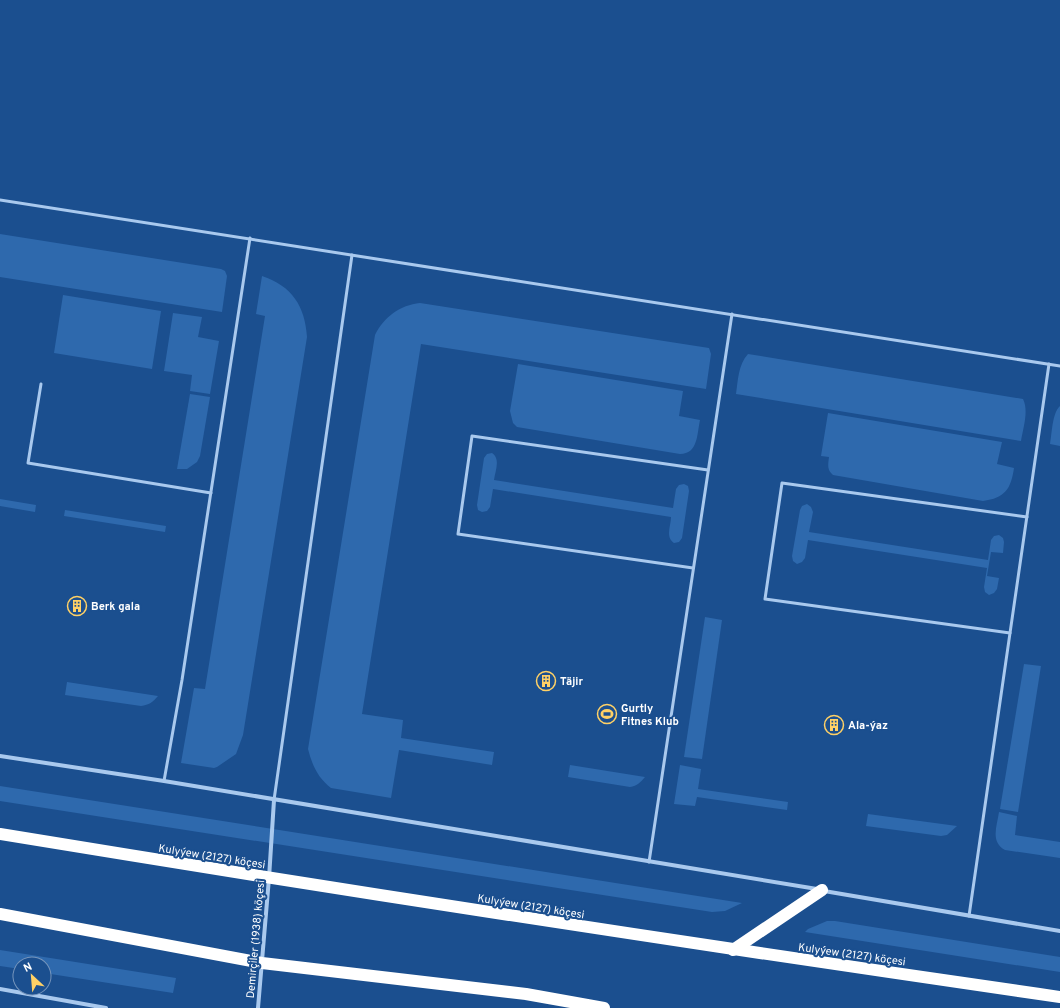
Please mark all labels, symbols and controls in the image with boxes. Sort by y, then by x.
building icon: Berk gala [66,595,88,617]
place label: Berk gala [91,600,140,614]
building icon: Täjir [535,670,557,692]
place label: Täjir [560,675,583,689]
place label: Gurtly Fitnes Klub [621,702,679,729]
sports icon: Gurtly Fitnes Klub [596,703,618,725]
building icon: Ala-ýaz [823,714,845,736]
place label: Ala-ýaz [848,719,888,733]
street label: Kulyýew (2127) köçesi [157,842,266,872]
street label: Demirçiler (1938) köçesi [244,879,268,999]
street label: Kulyýew (2127) köçesi [476,892,585,922]
street label: Kulyýew (2127) köçesi [797,941,906,969]
north arrow [12,956,52,996]
text: N [21,960,35,976]

